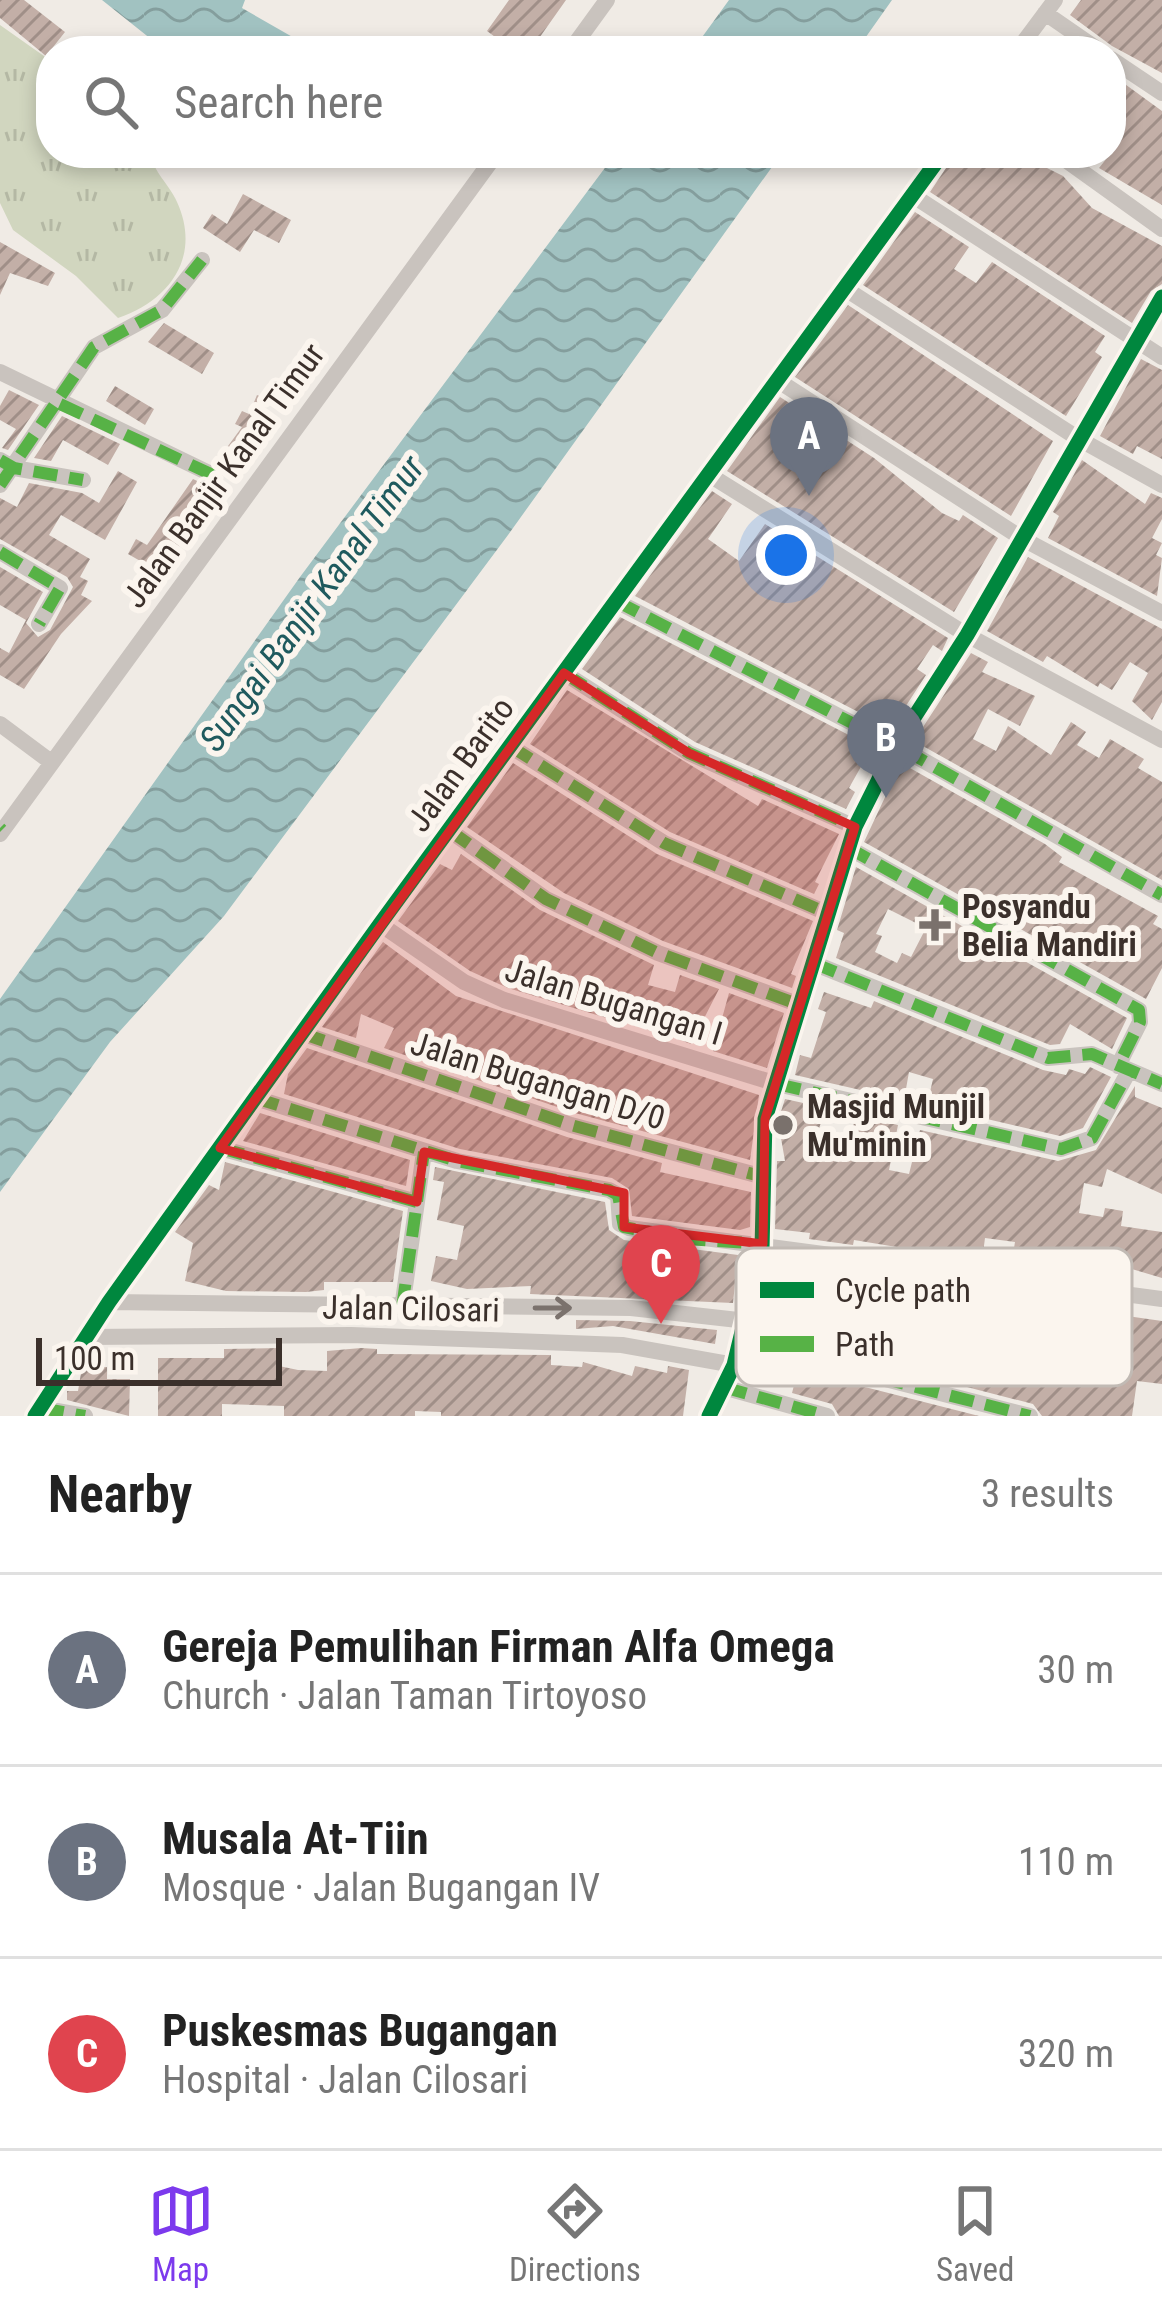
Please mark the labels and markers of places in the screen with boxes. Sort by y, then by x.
pin: A [770,397,848,496]
pin: B [847,699,925,798]
place label: Posyandu Belia Mandiri [962,887,1137,964]
marker: Posyandu Belia Mandiri [919,909,951,941]
place label: Masjid Munjil Mu'minin [807,1087,985,1164]
marker: Masjid Munjil Mu'minin [770,1112,796,1138]
pin: C [622,1225,700,1324]

